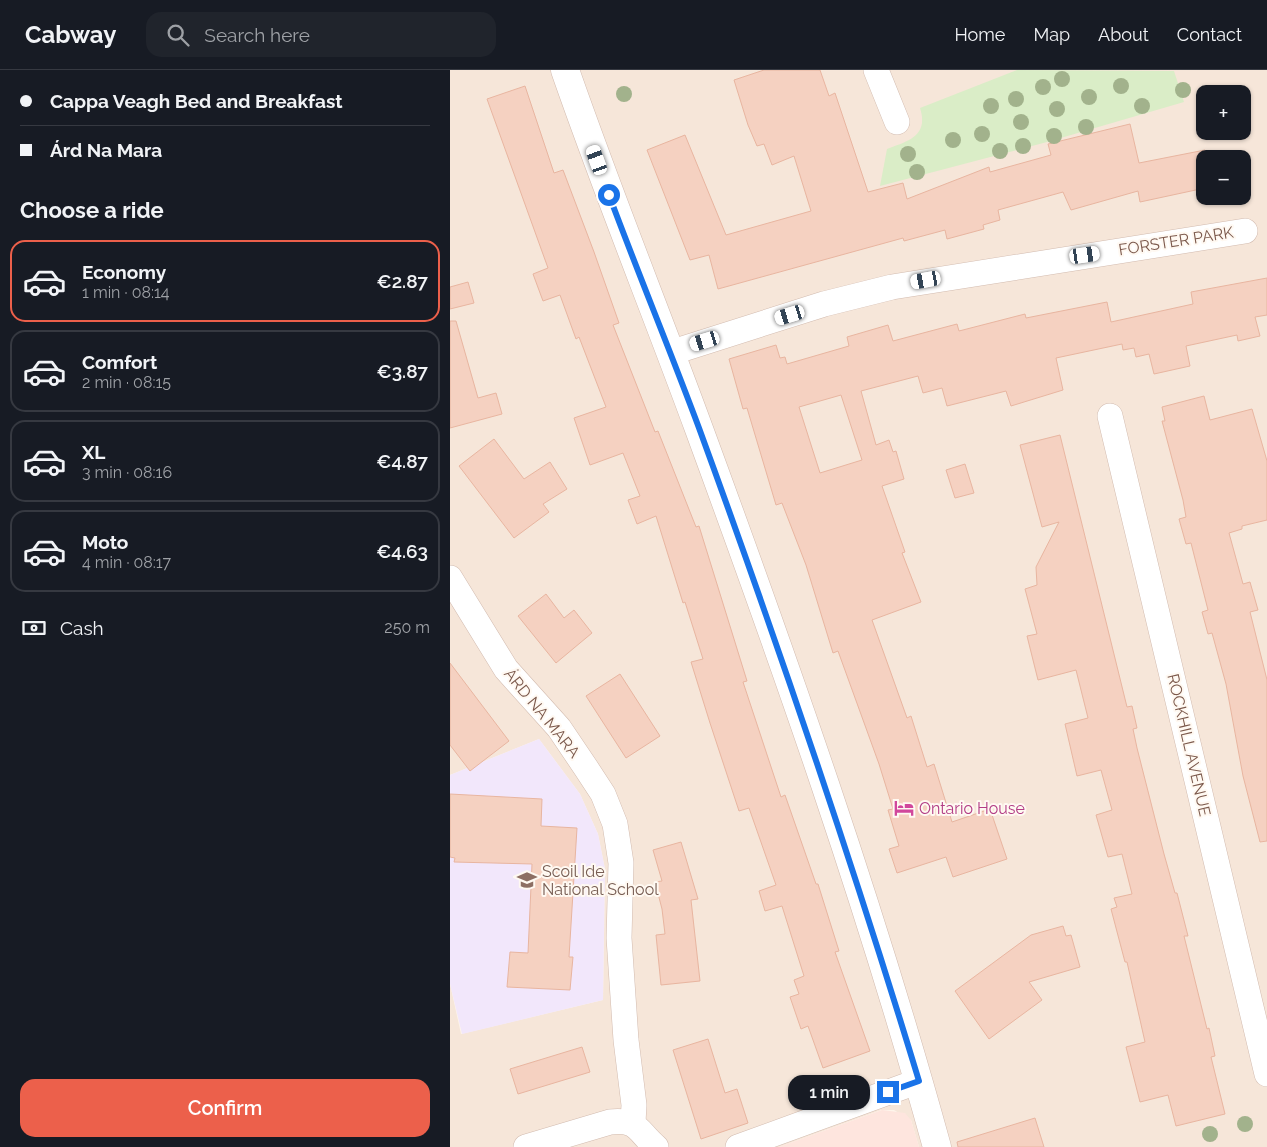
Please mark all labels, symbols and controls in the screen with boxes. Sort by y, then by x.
search box [146,12,496,57]
text: Cabway [25,20,116,49]
icon: search [164,21,192,49]
text: Search here [204,24,310,46]
text: Home [954,24,1005,45]
text: Map [1033,24,1070,45]
text: About [1098,24,1149,45]
text: Contact [1177,24,1242,45]
map controls [1196,85,1251,205]
button: + [1196,85,1251,140]
text: Cappa Veagh Bed and Breakfast [50,90,343,112]
text: Árd Na Mara [50,139,162,161]
car [584,143,609,177]
button: − [1196,150,1251,205]
route start [598,184,620,206]
text: Choose a ride [20,197,164,223]
street label: FORSTER PARK [1117,222,1236,259]
car [1069,245,1100,265]
icon: car [22,259,67,304]
text: Economy [82,261,166,283]
text: €2.87 [377,270,428,292]
car [909,270,942,290]
text: 1 min · 08:14 [82,283,170,302]
car [773,303,806,327]
car [688,329,721,353]
icon: car [22,349,67,394]
text: Comfort [82,351,157,373]
text: €3.87 [377,360,428,382]
text: 2 min · 08:15 [82,373,171,392]
icon: car [22,439,67,484]
text: XL [82,441,105,463]
text: €4.87 [376,450,428,472]
text: 3 min · 08:16 [82,463,172,482]
icon: car [22,529,67,574]
text: Moto [82,531,128,553]
text: €4.63 [376,540,428,562]
text: 4 min · 08:17 [82,553,171,572]
icon: cash [20,614,48,642]
text: Cash [60,617,104,639]
text: 250 m [384,618,430,637]
street label: ÁRD NA MARA [500,664,585,762]
street label: ROCKHILL AVENUE [1163,672,1215,818]
hotel icon: Ontario House [893,797,915,819]
place label: Ontario House [919,799,1025,818]
place label: Scoil Ide National School [542,862,659,899]
school or university icon: Scoil Ide National School [516,869,538,891]
callout: 1 min [788,1074,870,1110]
button: Confirm [20,1079,430,1137]
route end [877,1081,899,1103]
text: 1 min [809,1083,849,1102]

